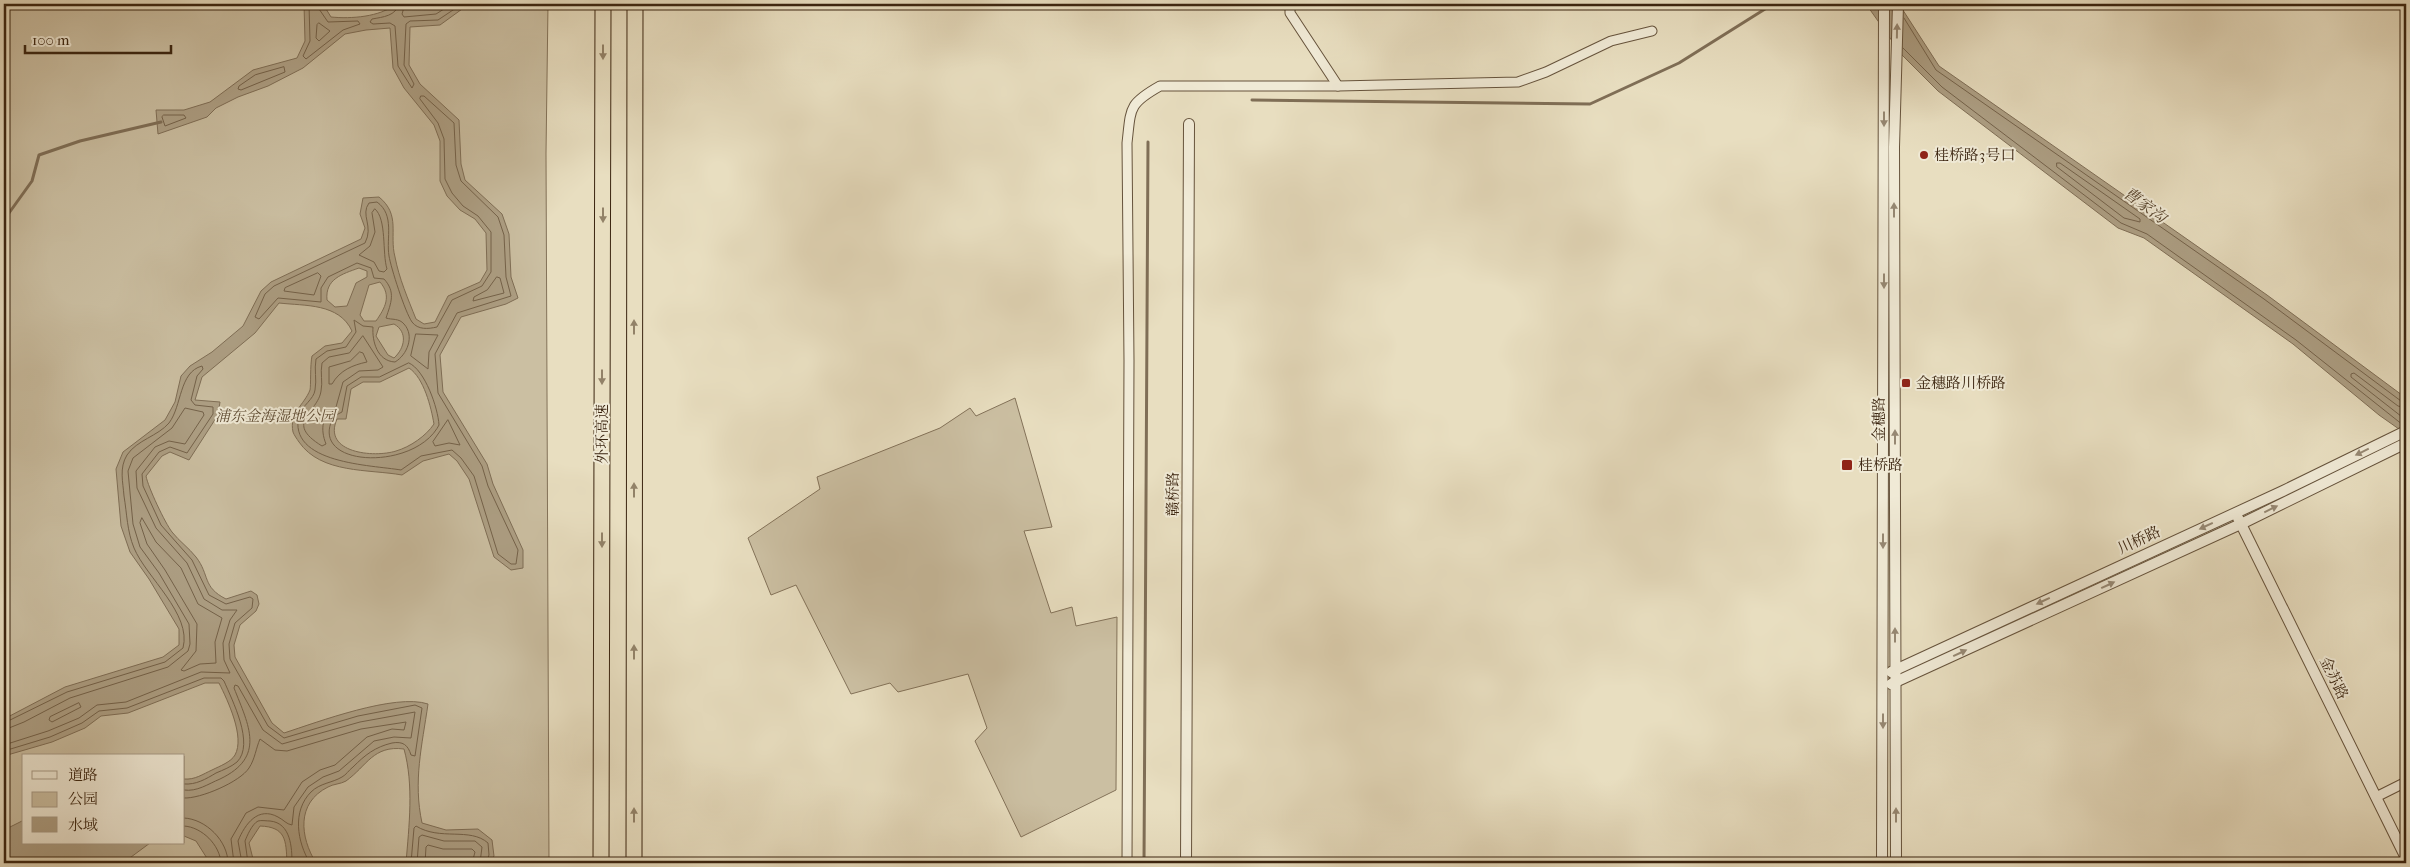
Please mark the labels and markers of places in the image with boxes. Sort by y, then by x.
place label: 桂桥路3号口 [1934,146,2015,164]
marker: 桂桥路3号口 [1918,149,1930,161]
place label: 金穗路川桥路 [1916,374,2006,392]
marker: 金穗路川桥路 [1900,377,1912,389]
place label: 桂桥路 [1858,456,1903,474]
marker: 桂桥路 [1840,458,1854,472]

